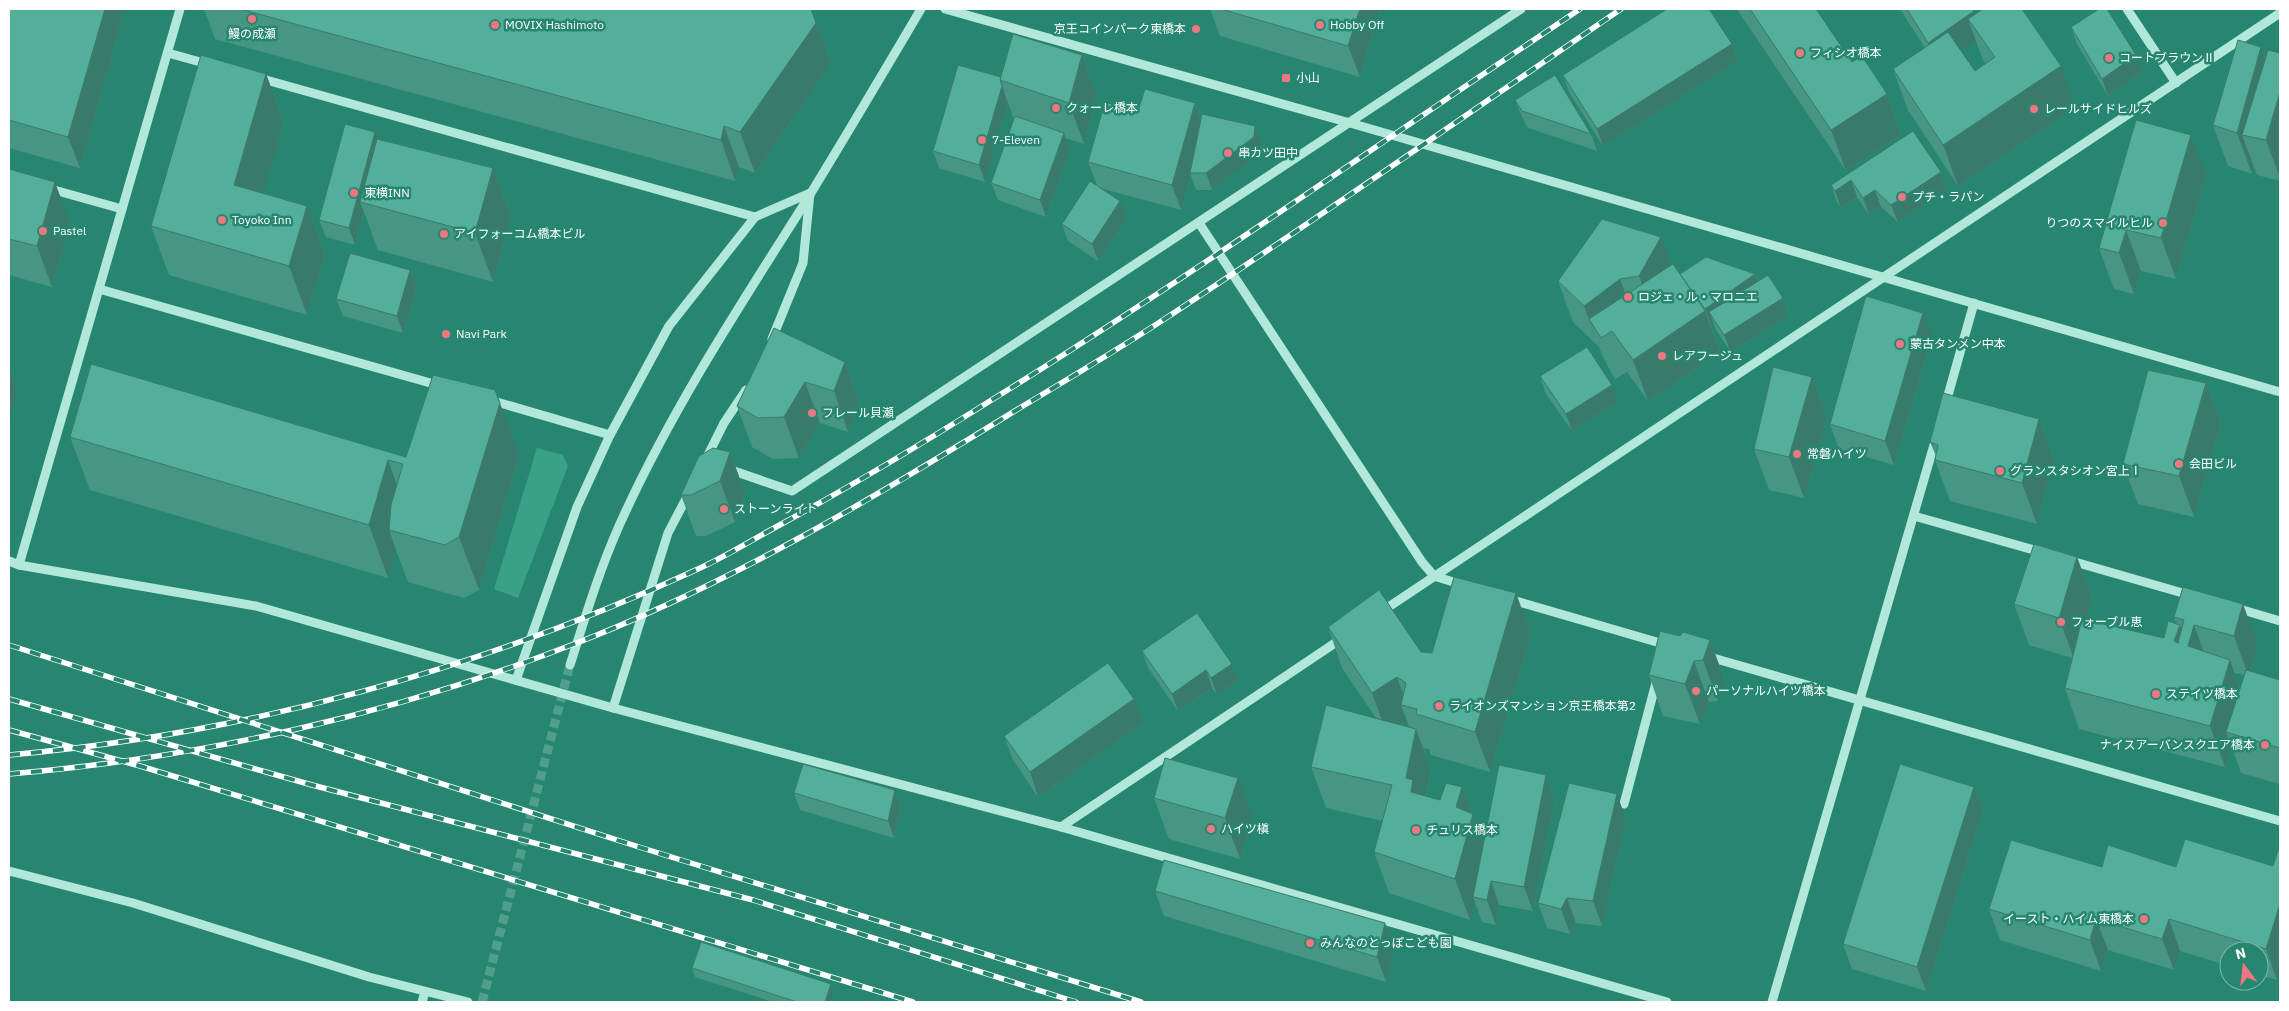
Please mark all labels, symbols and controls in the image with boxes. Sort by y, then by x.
marker: 鰻の成瀬 [246,13,258,25]
place label: MOVIX Hashimoto [505,17,604,32]
place label: Hobby Off [1330,17,1384,32]
marker: MOVIX Hashimoto [489,19,501,31]
marker: Hobby Off [1314,19,1326,31]
place label: 京王コインパーク東橋本 [1054,21,1186,36]
marker: 京王コインパーク東橋本 [1190,23,1202,35]
place label: 鰻の成瀬 [228,26,276,41]
place label: フィシオ橋本 [1810,45,1882,60]
marker: フィシオ橋本 [1794,47,1806,59]
place label: コートブラウンⅡ [2119,50,2215,65]
marker: コートブラウンⅡ [2103,52,2115,64]
place label: 小山 [1296,70,1320,85]
marker: 小山 [1280,72,1292,84]
place label: クォーレ橋本 [1066,100,1138,115]
place label: レールサイドヒルズ [2044,101,2152,116]
marker: クォーレ橋本 [1050,102,1062,114]
marker: レールサイドヒルズ [2028,103,2040,115]
place label: 7-Eleven [992,132,1040,147]
marker: 7-Eleven [976,134,988,146]
place label: 串カツ田中 [1238,145,1298,160]
marker: 串カツ田中 [1222,147,1234,159]
place label: 東横INN [364,185,410,200]
marker: 東横INN [348,187,360,199]
place label: プチ・ラパン [1912,189,1984,204]
marker: プチ・ラパン [1896,191,1908,203]
place label: Toyoko Inn [232,212,292,227]
marker: Toyoko Inn [216,214,228,226]
place label: りつのスマイルヒル [2045,215,2153,230]
marker: りつのスマイルヒル [2157,217,2169,229]
place label: Pastel [53,223,86,238]
marker: Pastel [37,225,49,237]
place label: アイフォーコム橋本ビル [454,226,585,241]
marker: アイフォーコム橋本ビル [438,228,450,240]
place label: ロジェ・ル・マロニエ [1638,289,1758,304]
marker: ロジェ・ル・マロニエ [1622,291,1634,303]
place label: Navi Park [456,326,507,341]
marker: Navi Park [440,328,452,340]
place label: 蒙古タンメン中本 [1910,336,2006,351]
marker: 蒙古タンメン中本 [1894,338,1906,350]
place label: レアフージュ [1672,348,1743,363]
marker: レアフージュ [1656,350,1668,362]
place label: フレール貝瀬 [822,405,894,420]
marker: フレール貝瀬 [806,407,818,419]
place label: 常磐ハイツ [1807,446,1867,461]
marker: 常磐ハイツ [1791,448,1803,460]
place label: 会田ビル [2189,456,2237,471]
marker: 会田ビル [2173,458,2185,470]
place label: グランスタシオン宮上Ⅰ [2010,463,2142,478]
marker: グランスタシオン宮上Ⅰ [1994,465,2006,477]
place label: ストーンライト [734,501,817,516]
marker: ストーンライト [718,503,730,515]
place label: フォーブル恵 [2071,614,2142,629]
marker: フォーブル恵 [2055,616,2067,628]
place label: パーソナルハイツ橋本 [1706,683,1826,698]
marker: パーソナルハイツ橋本 [1690,685,1702,697]
place label: ステイツ橋本 [2166,686,2238,701]
marker: ステイツ橋本 [2150,688,2162,700]
place label: ライオンズマンション京王橋本第2 [1449,698,1636,713]
marker: ライオンズマンション京王橋本第2 [1433,700,1445,712]
place label: ナイスアーバンスクエア橋本 [2100,737,2255,752]
marker: ナイスアーバンスクエア橋本 [2259,739,2271,751]
place label: ハイツ槇 [1221,821,1269,836]
place label: チュリス橋本 [1426,822,1498,837]
marker: ハイツ槇 [1205,823,1217,835]
marker: チュリス橋本 [1410,824,1422,836]
place label: イースト・ハイム東橋本 [2003,911,2134,926]
marker: イースト・ハイム東橋本 [2138,913,2150,925]
place label: みんなのとっぽこども園 [1320,935,1452,950]
marker: みんなのとっぽこども園 [1304,937,1316,949]
north arrow [2219,941,2269,991]
text: N [2233,943,2248,963]

